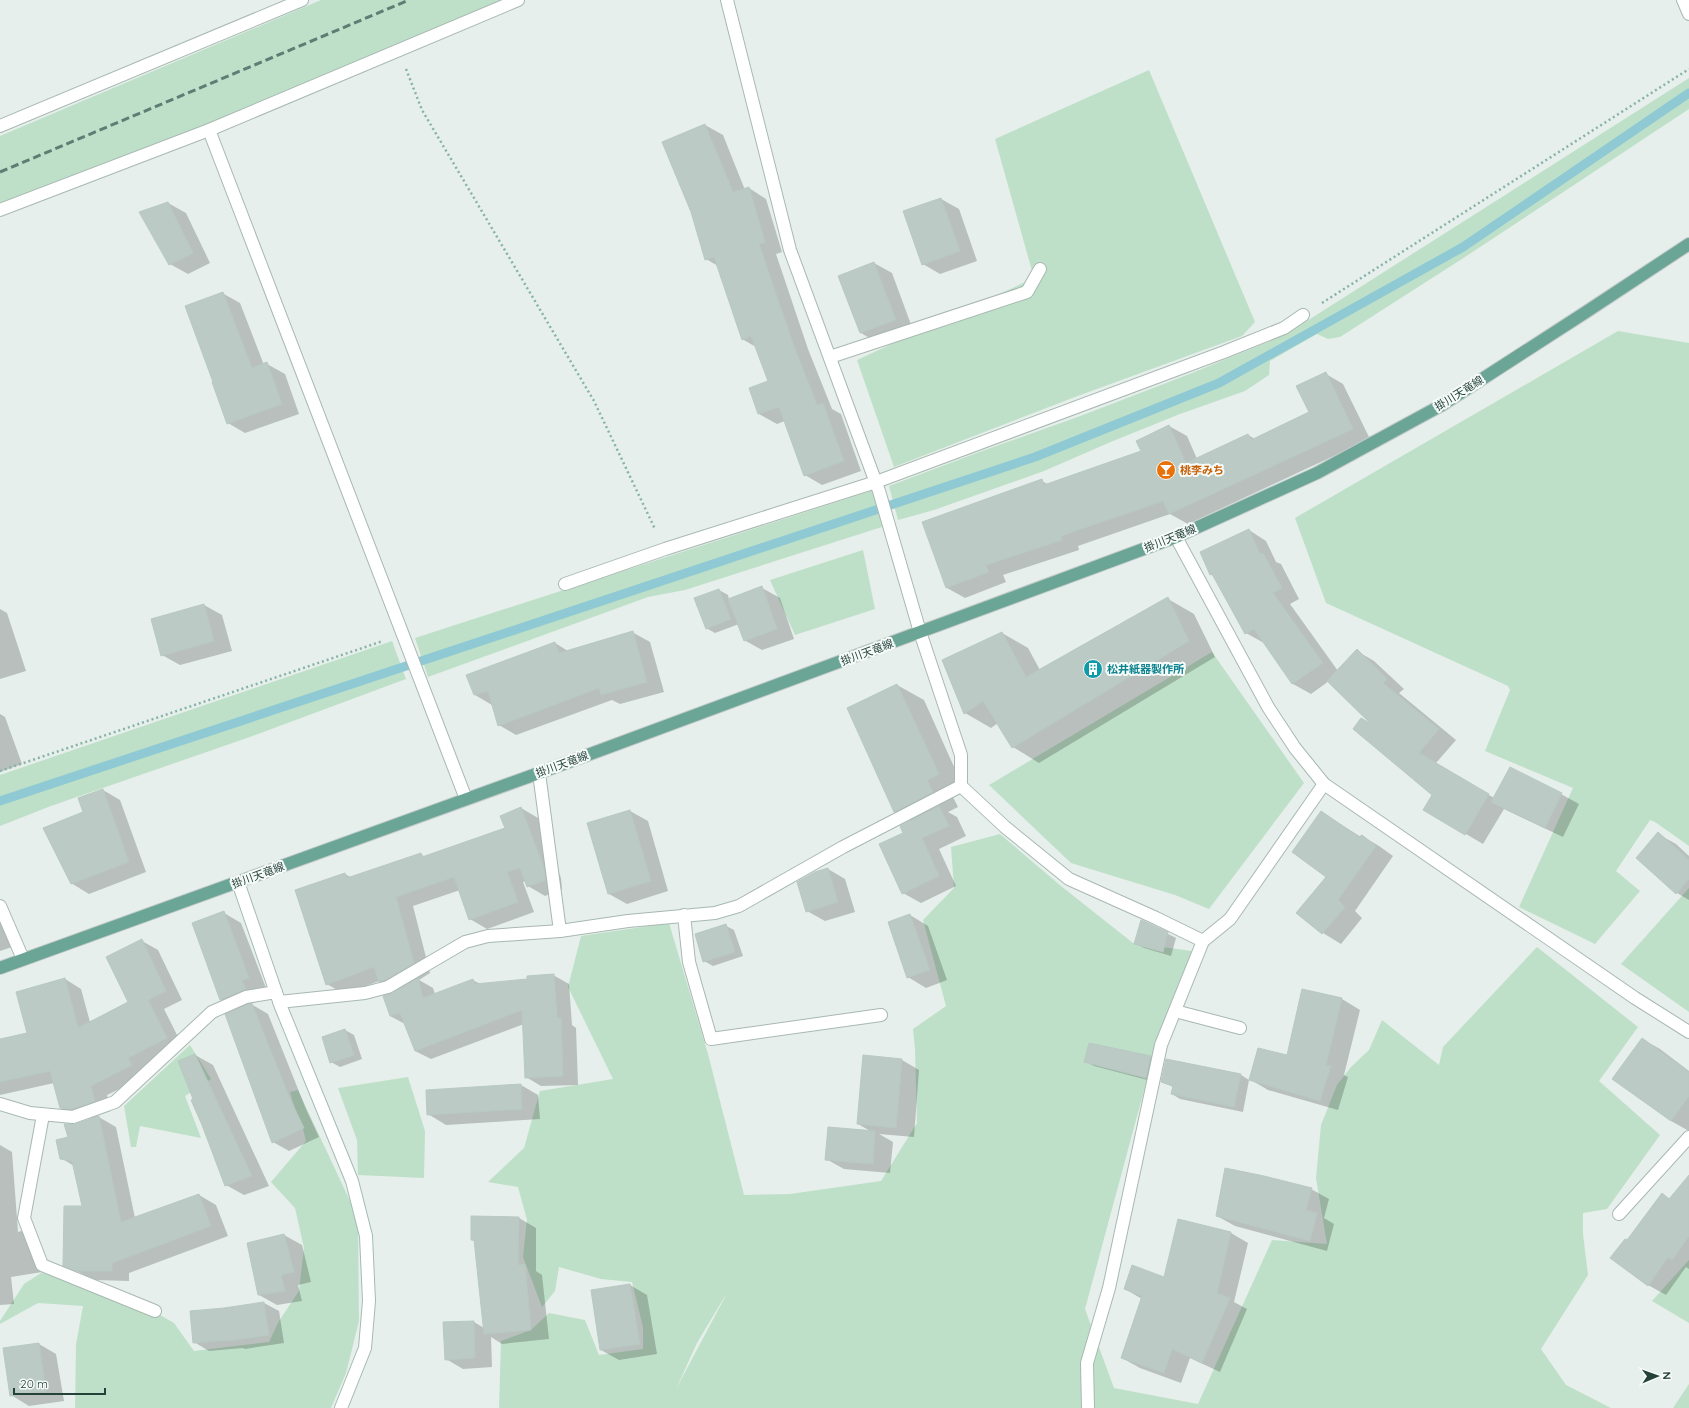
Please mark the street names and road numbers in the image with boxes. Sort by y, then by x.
street label: 掛川天竜線 [1432,372,1486,414]
street label: 掛川天竜線 [1142,521,1198,555]
street label: 掛川天竜線 [839,636,895,668]
street label: 掛川天竜線 [534,748,590,780]
street label: 掛川天竜線 [230,859,286,891]

